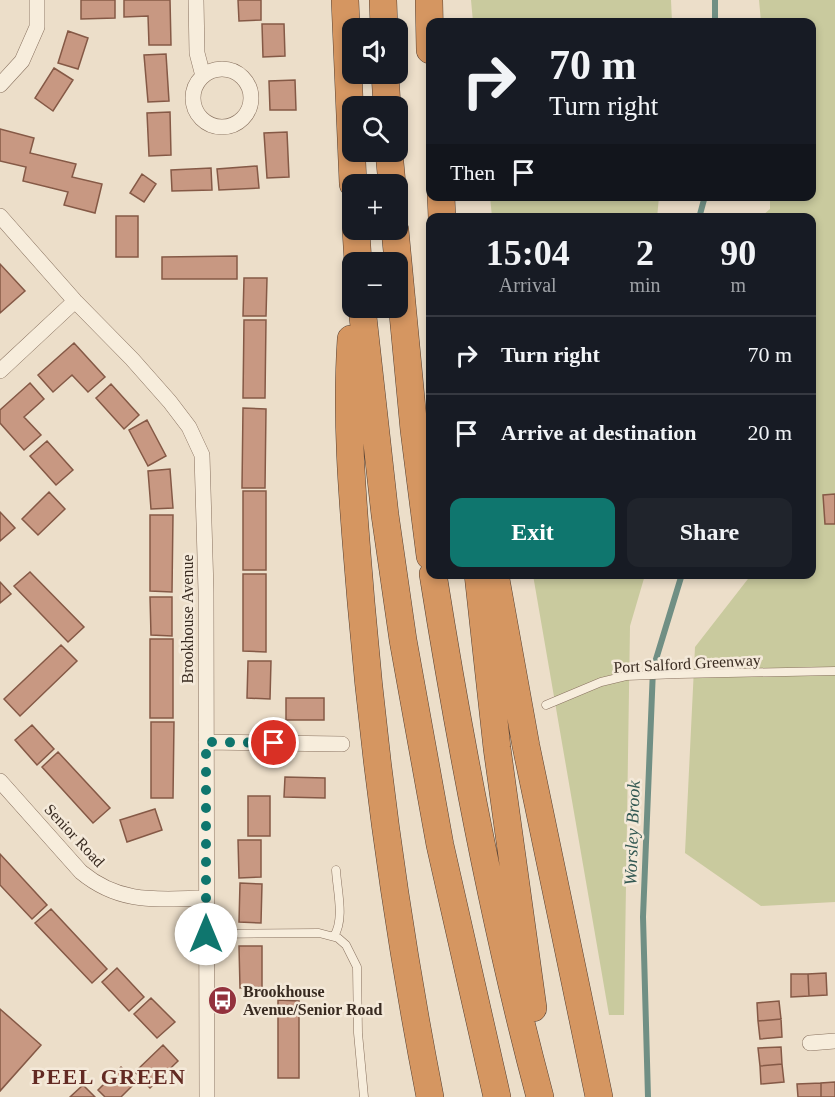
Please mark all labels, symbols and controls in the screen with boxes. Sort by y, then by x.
map controls [342,18,408,318]
button: sound [342,18,408,84]
icon: right [450,42,528,120]
text: 70 m [549,42,637,88]
text: Turn right [549,91,658,121]
button: search [342,96,408,162]
icon: arrive [507,156,540,189]
text: Then [450,160,495,185]
button: + [342,174,408,240]
text: 15:04 [486,233,570,273]
text: 2 [636,233,654,273]
text: 90 [720,233,756,273]
button: − [342,252,408,318]
text: Arrival [499,274,557,296]
text: min [629,274,661,296]
text: m [731,274,746,296]
icon: right [450,339,483,372]
text: Turn right [501,342,600,367]
text: 70 m [747,342,792,367]
icon: arrive [450,417,483,450]
text: Arrive at destination [501,420,697,445]
text: 20 m [747,420,792,445]
button: Exit [450,498,615,567]
button: Share [627,498,792,567]
street label: Brookhouse Avenue [179,554,196,684]
street label: Port Salford Greenway [613,651,761,677]
pin [248,717,299,768]
icon: arrive [257,726,290,759]
water label: Worsley Brook [620,779,644,886]
street label: Senior Road [41,800,108,870]
position arrow [174,902,238,966]
place label: Brookhouse Avenue/Senior Road [243,983,383,1018]
bus stop icon: Brookhouse Avenue/Senior Road [206,984,238,1016]
district label: PEEL GREEN [32,1064,186,1089]

